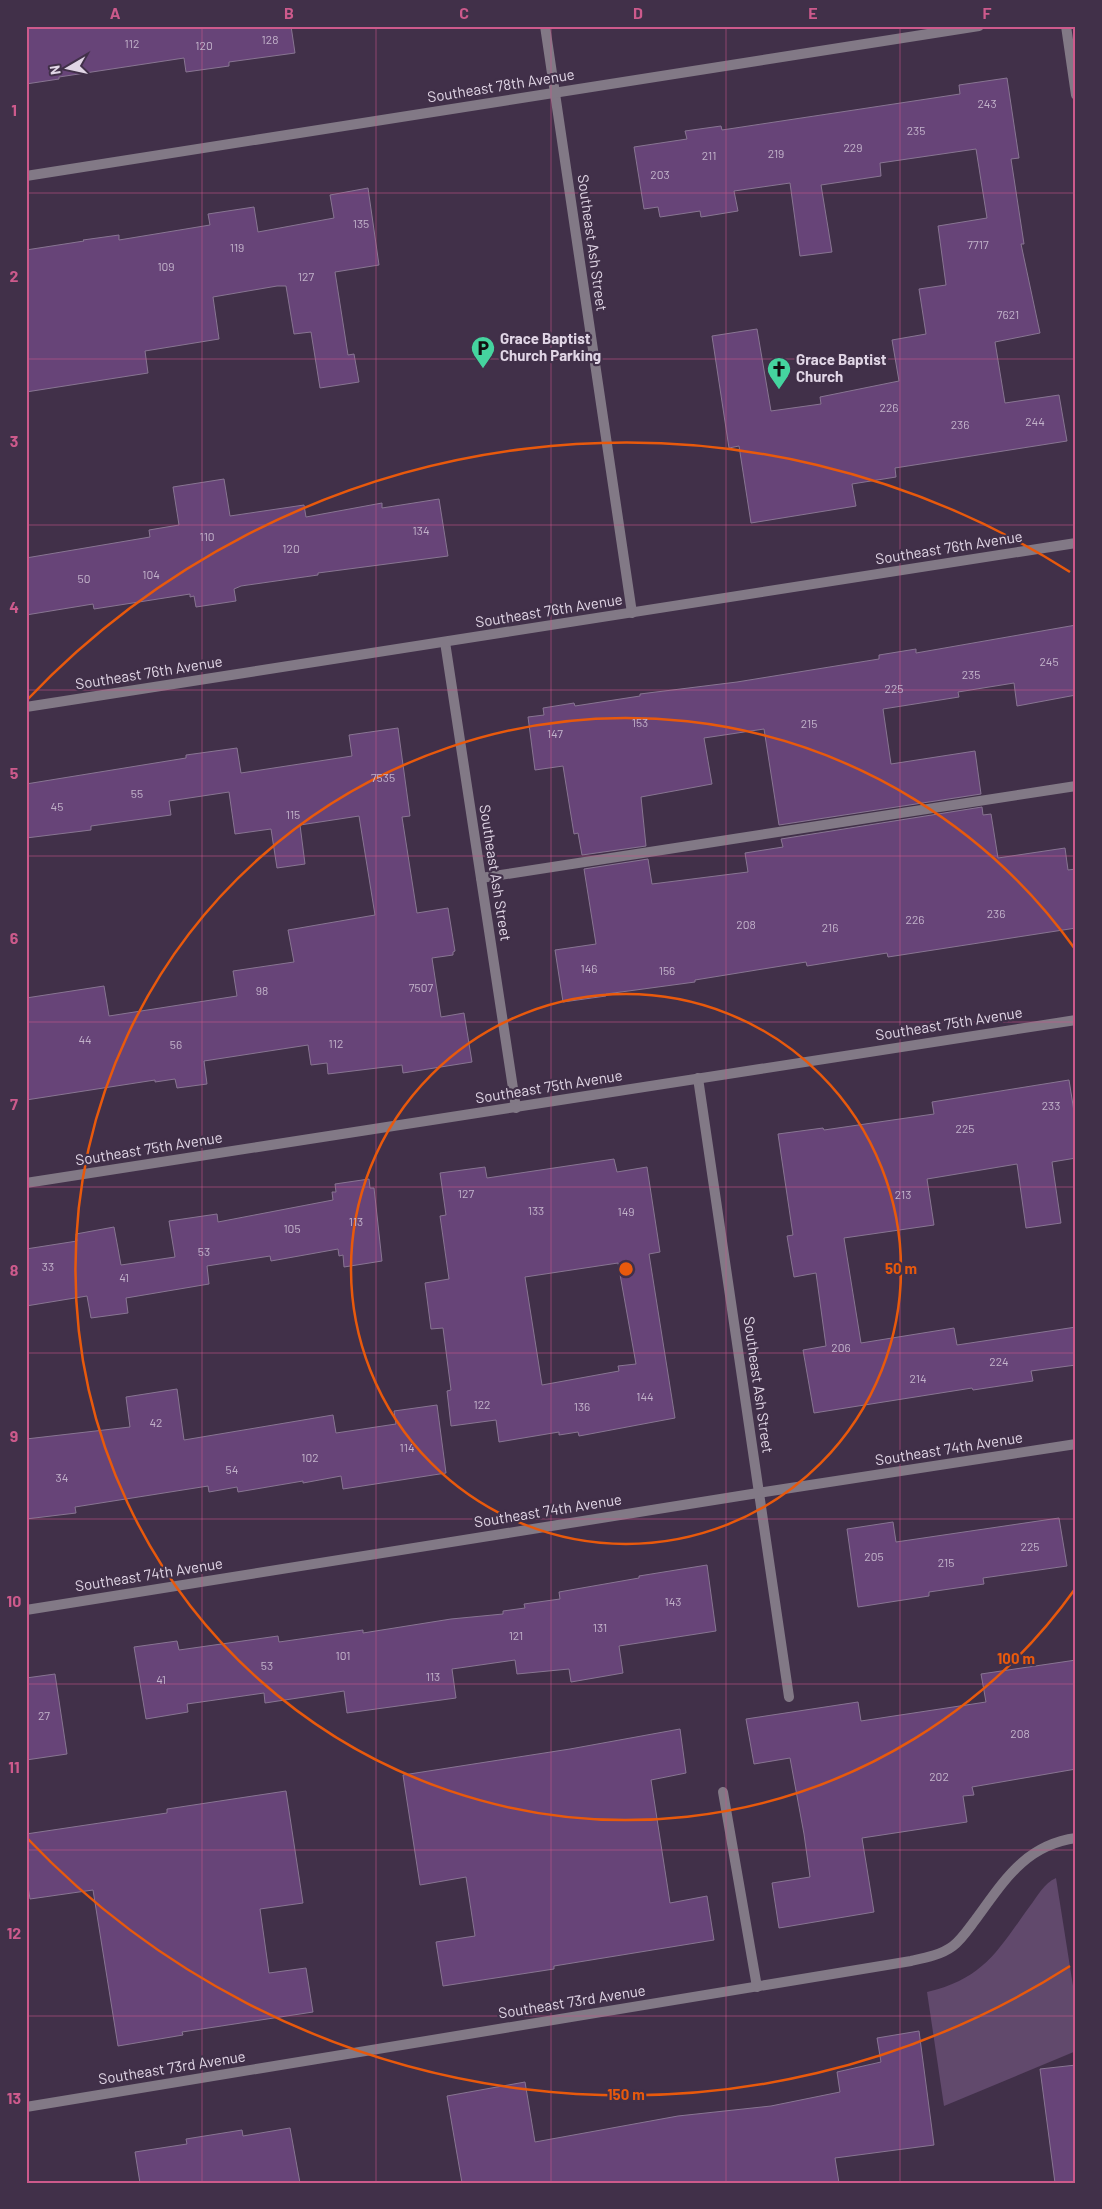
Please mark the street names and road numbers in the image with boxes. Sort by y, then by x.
street label: Southeast 78th Avenue [426,64,576,106]
street label: Southeast Ash Street [574,173,612,312]
street label: Southeast 76th Avenue [874,526,1024,568]
street label: Southeast 76th Avenue [474,589,624,631]
street label: Southeast 76th Avenue [74,651,224,693]
street label: Southeast Ash Street [476,803,516,942]
street label: Southeast 75th Avenue [874,1002,1024,1044]
street label: Southeast 75th Avenue [474,1065,624,1107]
street label: Southeast 75th Avenue [74,1127,224,1169]
street label: Southeast Ash Street [740,1315,778,1454]
street label: Southeast 74th Avenue [874,1427,1024,1469]
street label: Southeast 74th Avenue [473,1489,623,1531]
street label: Southeast 74th Avenue [74,1553,224,1595]
street label: Southeast 73rd Avenue [497,1980,647,2022]
street label: Southeast 73rd Avenue [97,2046,247,2088]

